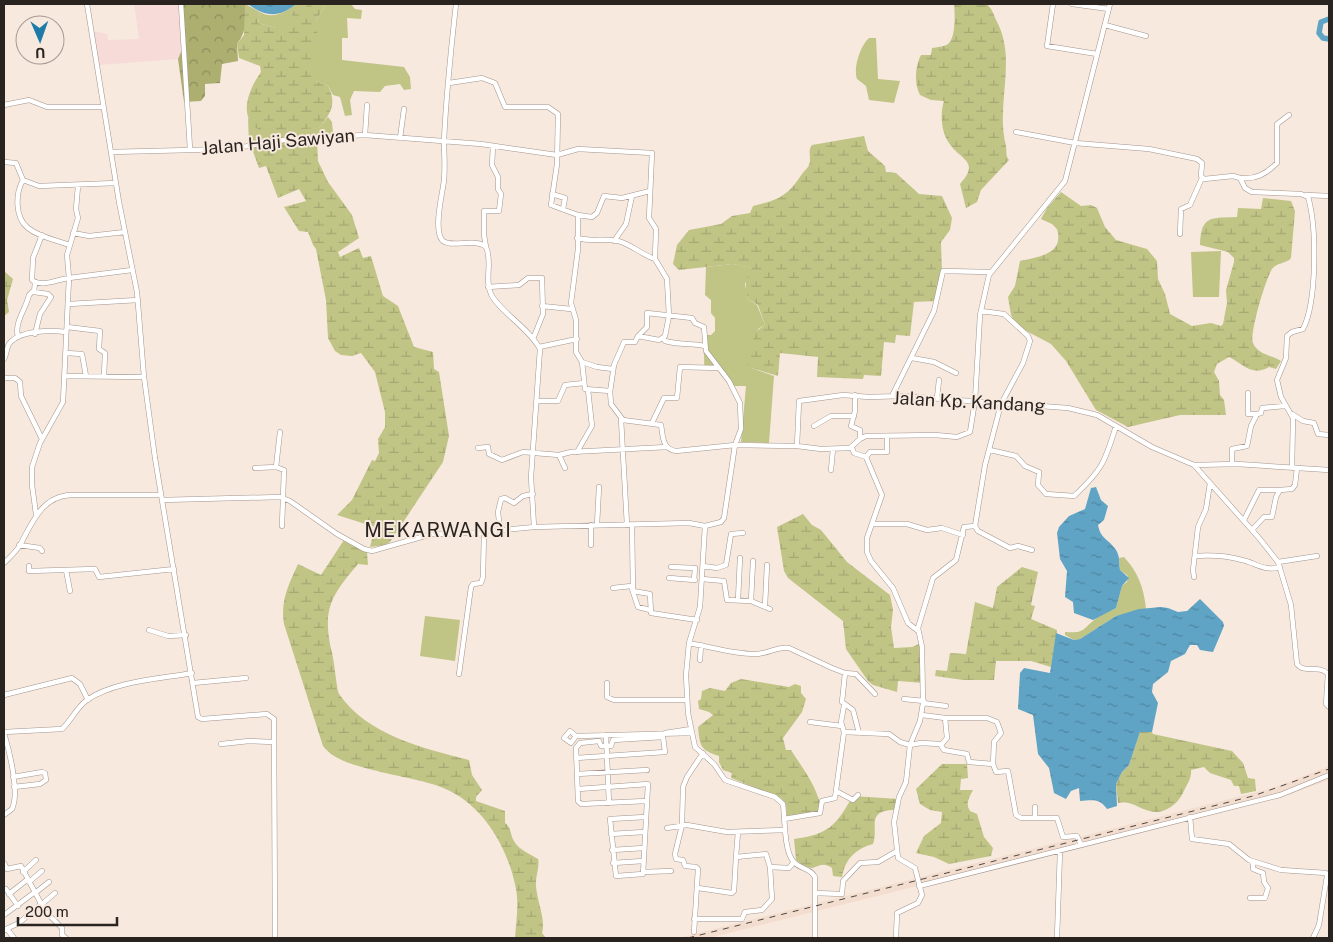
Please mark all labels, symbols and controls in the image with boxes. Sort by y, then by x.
north arrow [15,15,65,65]
text: U [35,45,46,61]
street label: Jalan Haji Sawiyan [200,124,356,159]
street label: Jalan Kp. Kandang [892,387,1046,416]
district label: MEKARWANGI [364,518,512,542]
scale bar [18,894,116,926]
text: 200 m [25,903,69,920]

